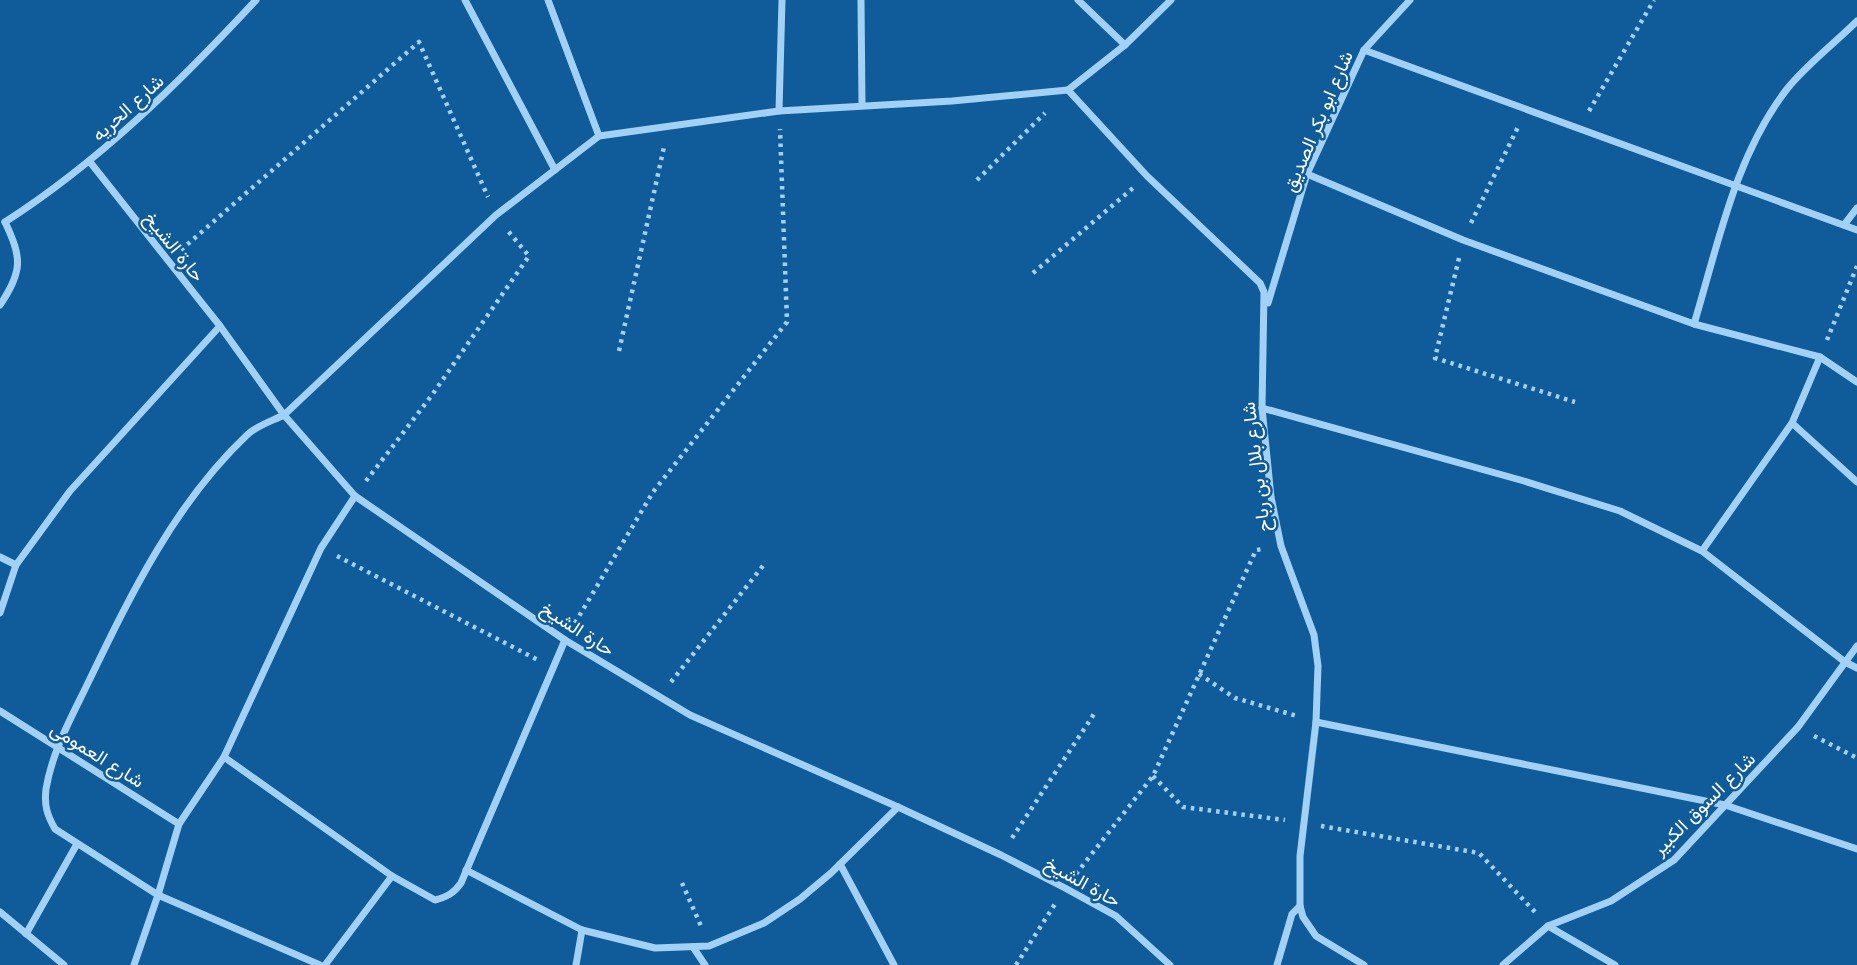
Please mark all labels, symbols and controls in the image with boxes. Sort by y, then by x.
street label: شارع ابو بكر الصديق [1277,47,1359,196]
street label: شارع الحريه [86,69,169,147]
street label: حارة الشيخ [138,206,210,288]
street label: شارع بلال بن رباح [1236,401,1276,533]
street label: حارة الشيخ [535,596,619,663]
street label: شارع العمومى [46,716,149,794]
street label: شارع السوق الكبير [1646,747,1761,862]
street label: حارة الشيخ [1040,851,1125,914]

